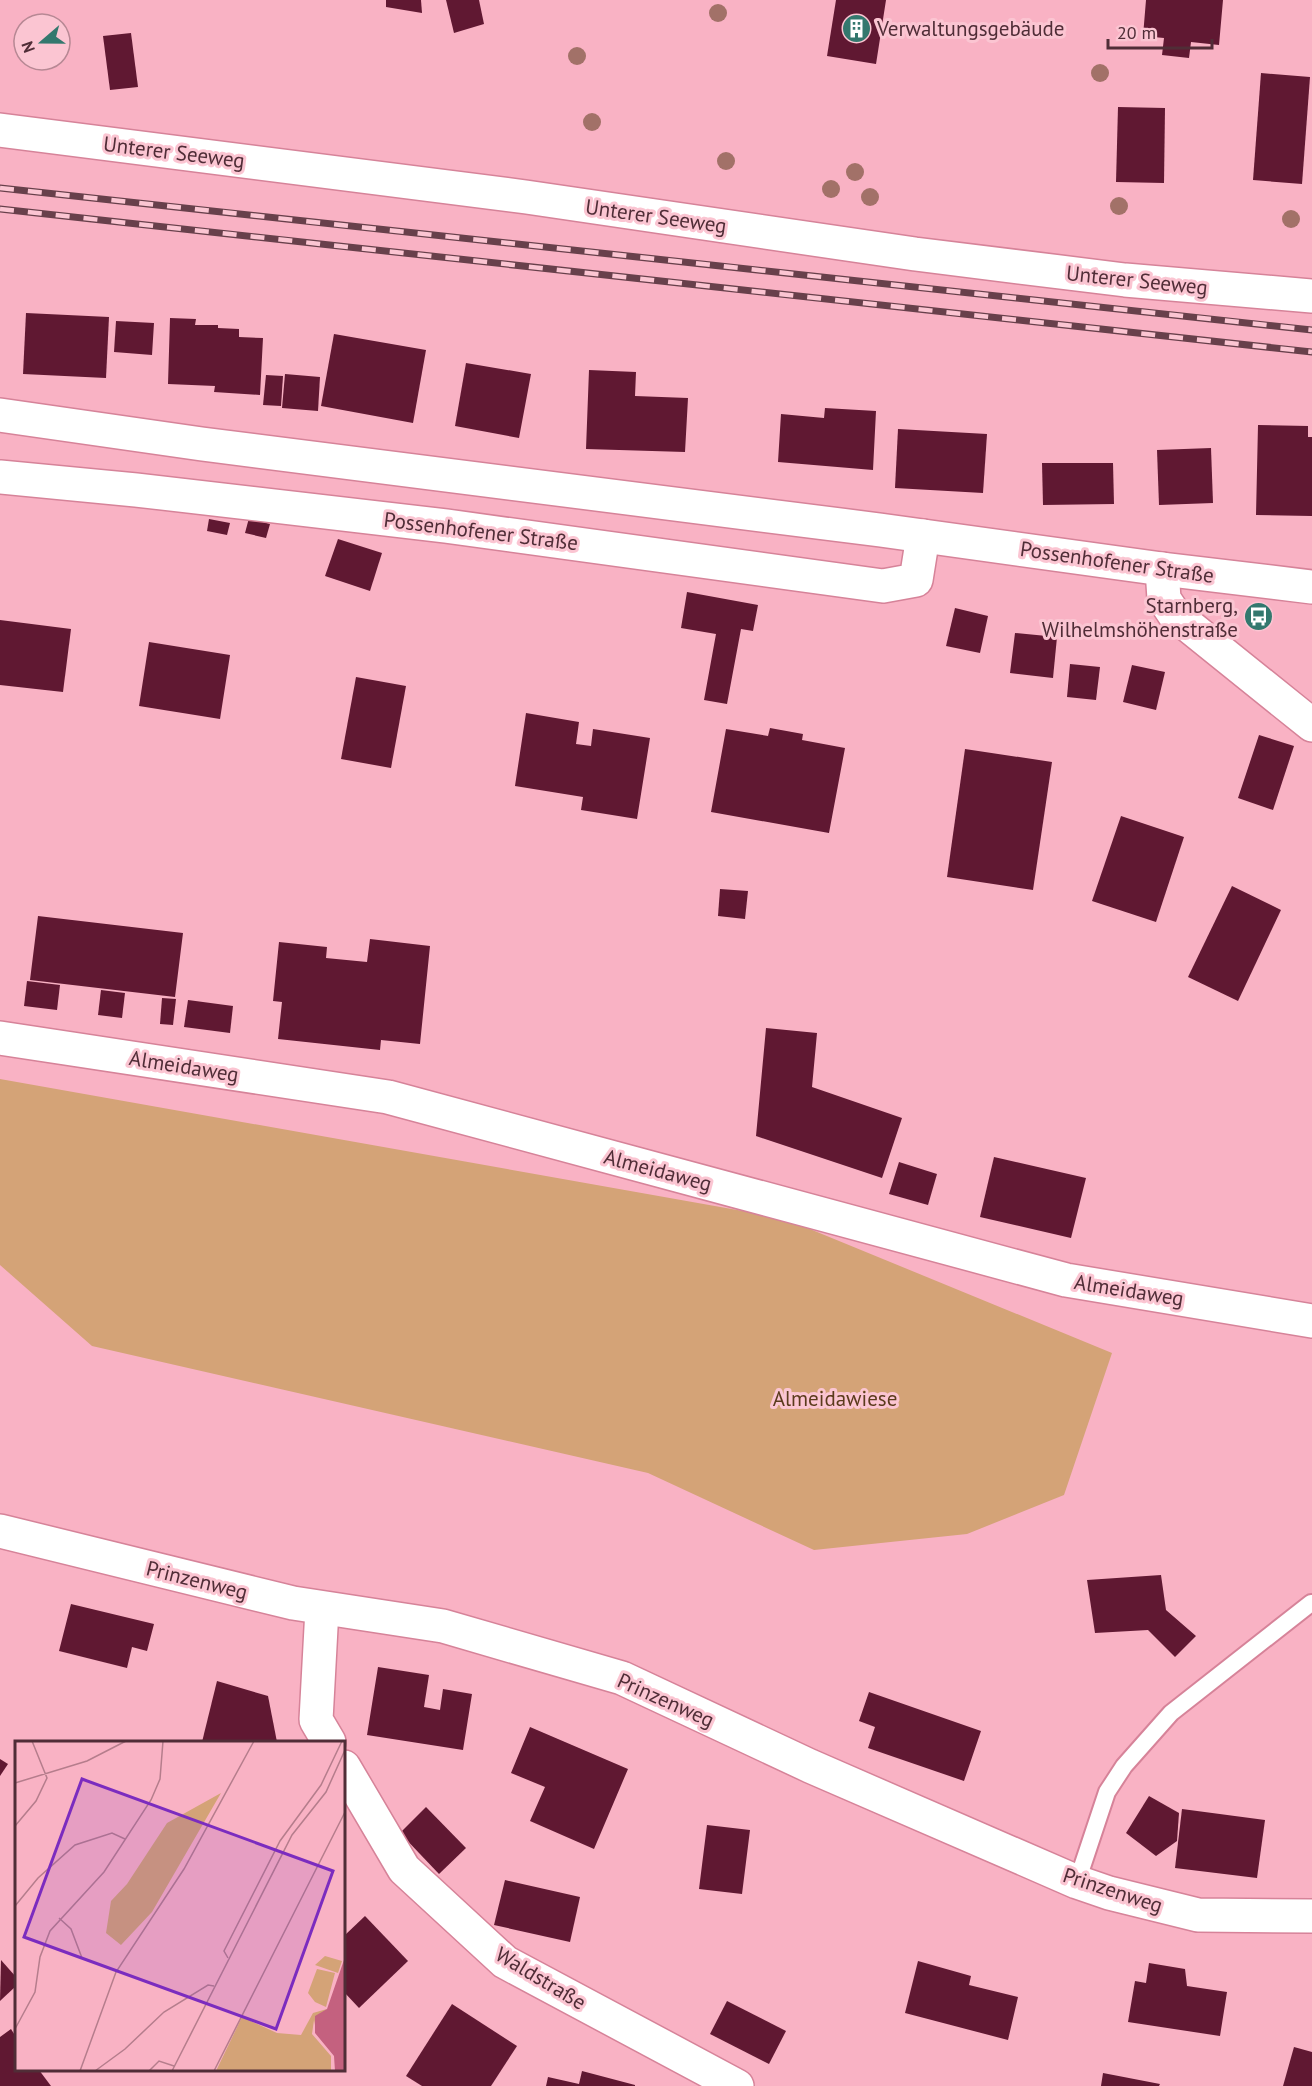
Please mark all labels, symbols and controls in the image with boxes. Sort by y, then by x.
north arrow [12,12,72,72]
building icon: Verwaltungsgebäude [840,12,872,44]
scale bar [1108,12,1212,50]
place label: Verwaltungsgebäude [876,15,1065,42]
text: 20 m [1117,21,1156,44]
text: N [17,39,39,55]
street label: Unterer Seeweg [102,130,246,174]
street label: Unterer Seeweg [584,193,728,239]
street label: Unterer Seeweg [1065,259,1209,301]
street label: Possenhofener Straße [382,506,580,556]
street label: Possenhofener Straße [1018,535,1216,589]
place label: Starnberg, Wilhelmshöhenstraße [1042,592,1238,643]
bus stop icon: Starnberg, Wilhelmshöhenstraße [1243,601,1275,633]
street label: Almeidaweg [127,1044,241,1088]
street label: Almeidaweg [601,1143,715,1197]
street label: Almeidaweg [1072,1268,1186,1312]
park label: Almeidawiese [773,1385,897,1412]
street label: Prinzenweg [144,1554,250,1606]
street label: Prinzenweg [613,1667,719,1733]
inset map [15,1741,345,2071]
street label: Prinzenweg [1060,1861,1166,1919]
street label: Waldstraße [491,1940,591,2016]

